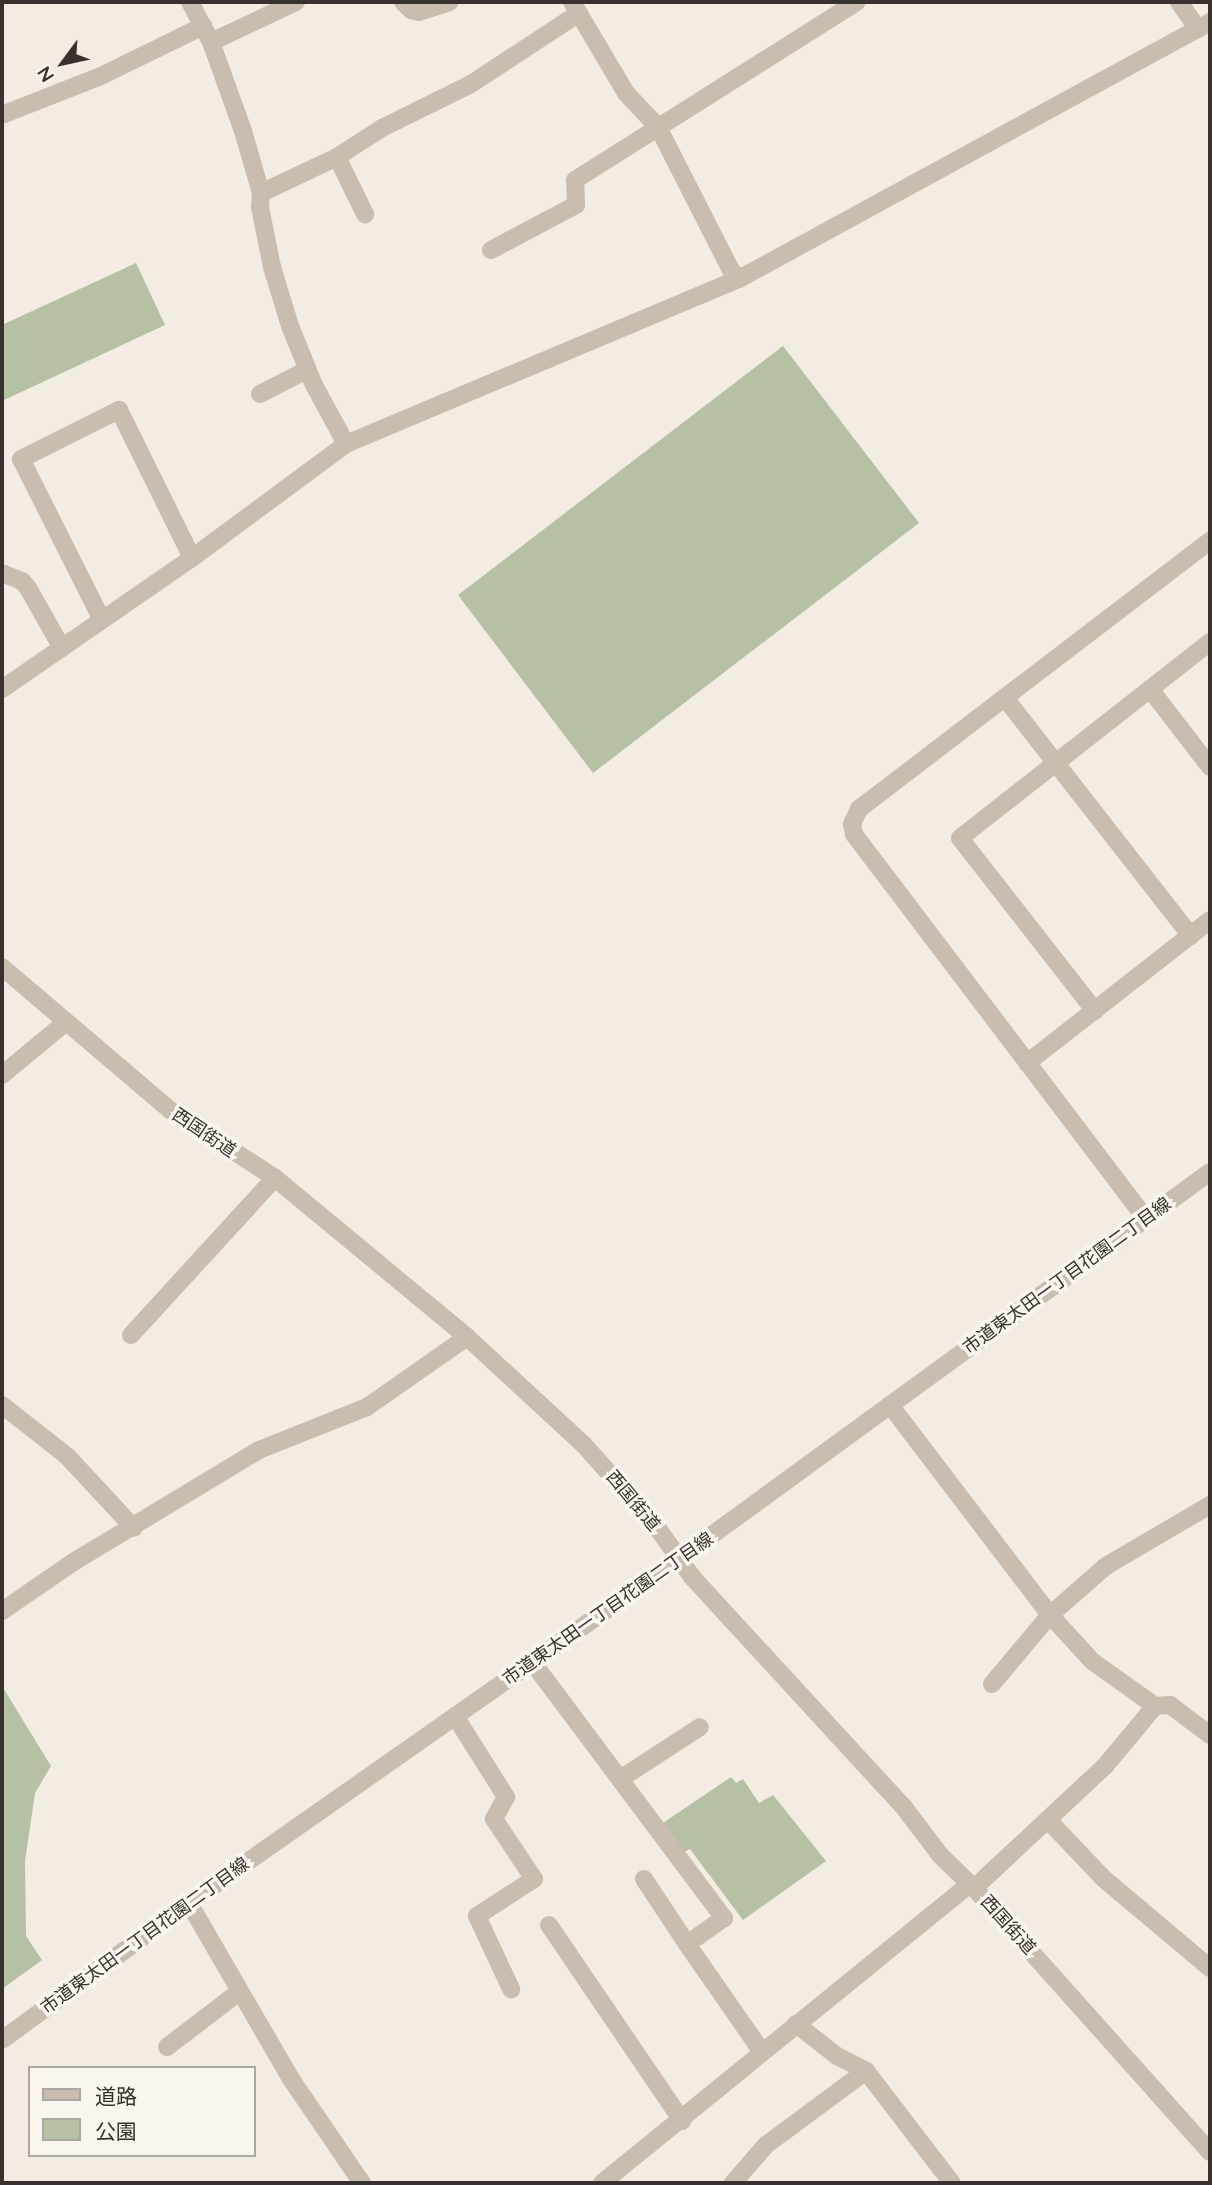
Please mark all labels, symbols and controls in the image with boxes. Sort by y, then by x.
north arrow [28,28,98,98]
text: N [32,62,59,87]
street label: 西国街道 [168,1104,240,1162]
street label: 市道東太田一丁目花園二丁目線 [959,1193,1175,1359]
street label: 西国街道 [602,1466,664,1536]
street label: 市道東太田一丁目花園二丁目線 [499,1528,717,1690]
street label: 市道東太田一丁目花園二丁目線 [37,1853,253,2019]
street label: 西国街道 [976,1891,1040,1959]
legend [28,2066,256,2157]
text: 道路 [95,2083,137,2109]
text: 公園 [95,2118,137,2144]

